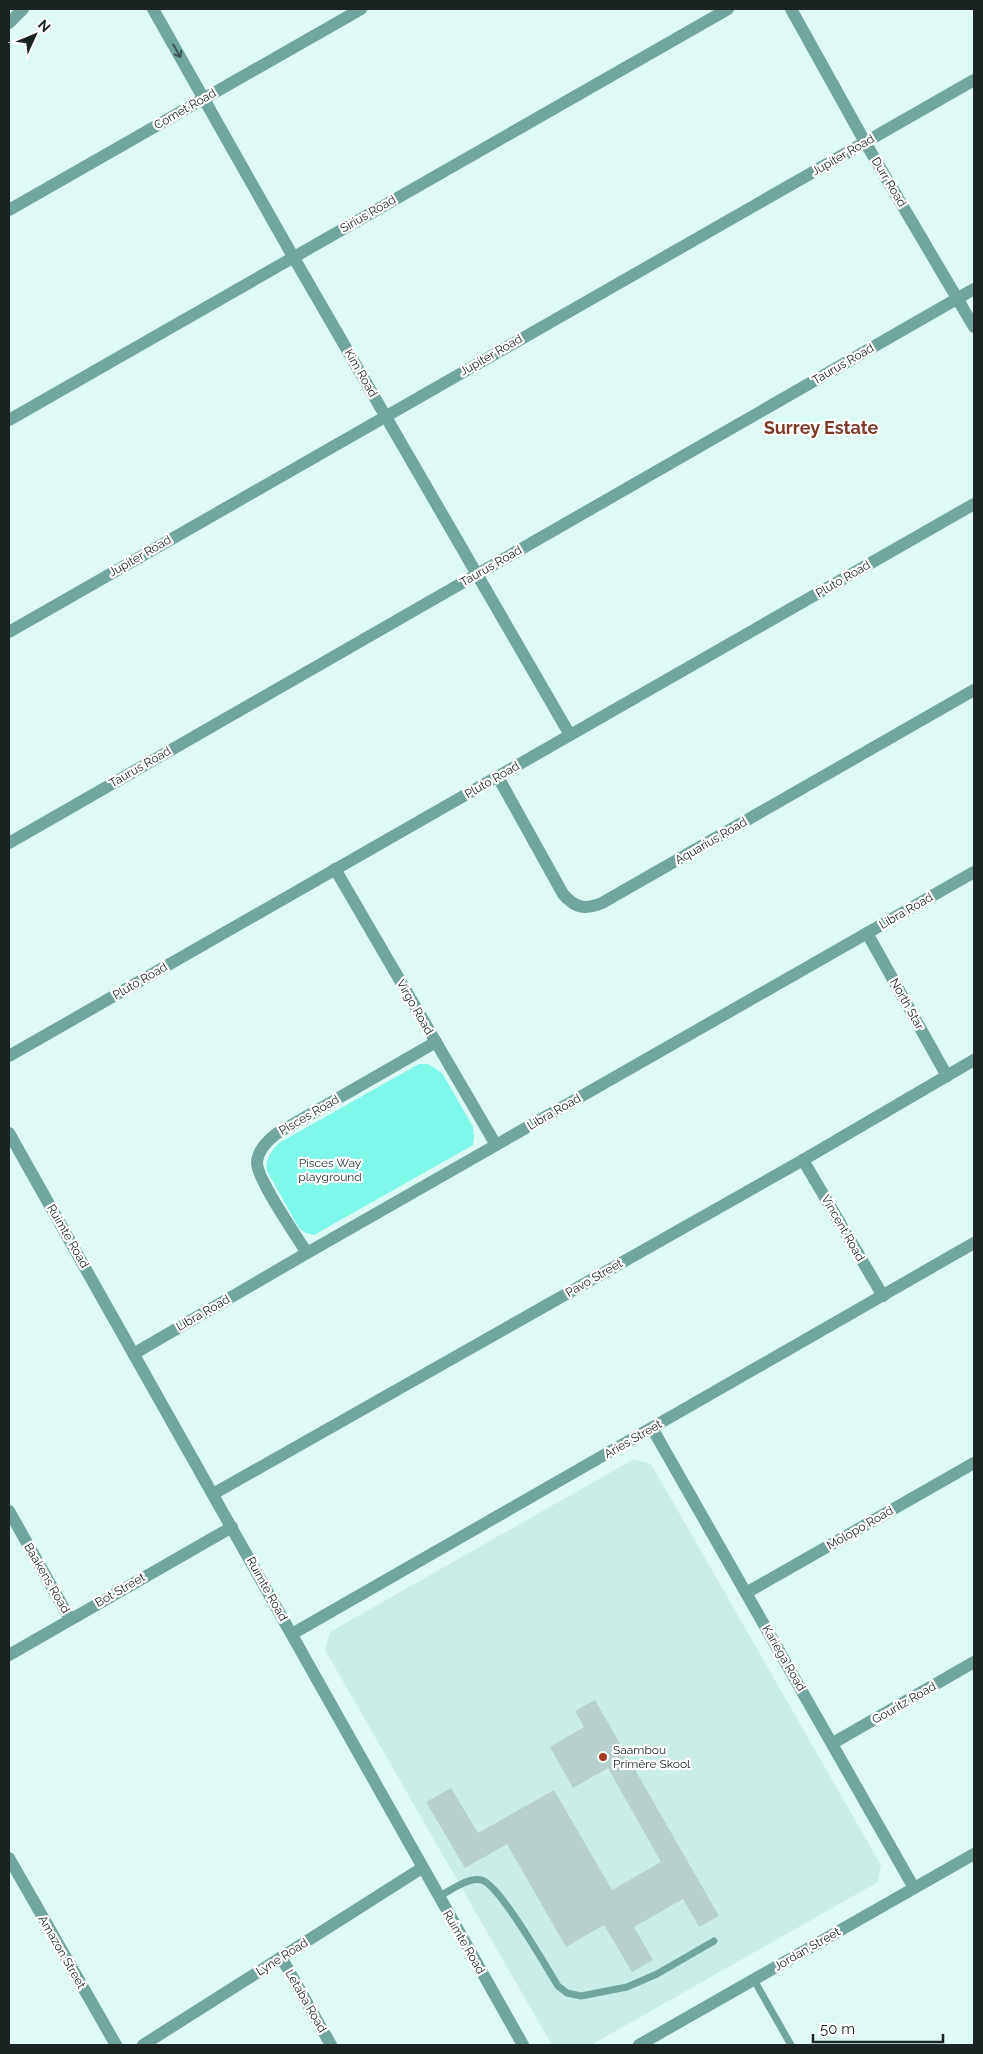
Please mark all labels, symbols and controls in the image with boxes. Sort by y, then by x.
north arrow [10,10,60,60]
text: N [35,17,54,35]
one-way arrow [173,44,183,58]
street label: Comet Road [152,86,218,132]
street label: Jupiter Road [809,132,877,178]
street label: Durr Road [869,155,909,209]
street label: Sirius Road [338,193,398,235]
street label: Jupiter Road [457,332,525,378]
street label: Taurus Road [810,341,876,387]
street label: Kim Road [342,346,380,400]
district label: Surrey Estate [764,417,878,438]
street label: Jupiter Road [106,533,174,579]
street label: Taurus Road [458,543,524,589]
street label: Pluto Road [813,558,873,600]
street label: Taurus Road [107,744,173,790]
street label: Pluto Road [462,759,522,801]
street label: Aquarius Road [673,815,749,867]
street label: Libra Road [877,890,935,932]
street label: Pluto Road [110,960,170,1002]
street label: North Star [887,976,927,1033]
street label: Virgo Road [394,977,436,1037]
street label: Libra Road [525,1091,583,1133]
street label: Pisces Road [276,1092,342,1138]
park label: Pisces Way playground [298,1156,362,1184]
street label: Vincent Road [818,1192,868,1264]
street label: Ruimte Road [44,1202,92,1270]
street label: Pavo Street [563,1256,625,1300]
street label: Libra Road [174,1292,232,1334]
street label: Aries Street [602,1417,664,1461]
street label: Molopo Road [824,1503,896,1553]
street label: Baakens Road [21,1540,73,1616]
street label: Ruimte Road [244,1554,290,1624]
street label: Bot Street [93,1570,147,1610]
street label: Kariega Road [759,1622,809,1694]
street label: Gouritz Road [870,1679,938,1727]
place label: Saambou Primêre Skool [613,1743,691,1771]
marker: Saambou Primêre Skool [597,1751,609,1763]
street label: Ruimte Road [440,1908,488,1976]
street label: Amazon Street [35,1913,89,1991]
street label: Jordan Street [771,1924,843,1974]
street label: Lyne Road [254,1936,310,1978]
street label: Letaba Road [282,1967,330,2035]
scale bar [813,2012,943,2044]
text: 50 m [820,2020,855,2038]

